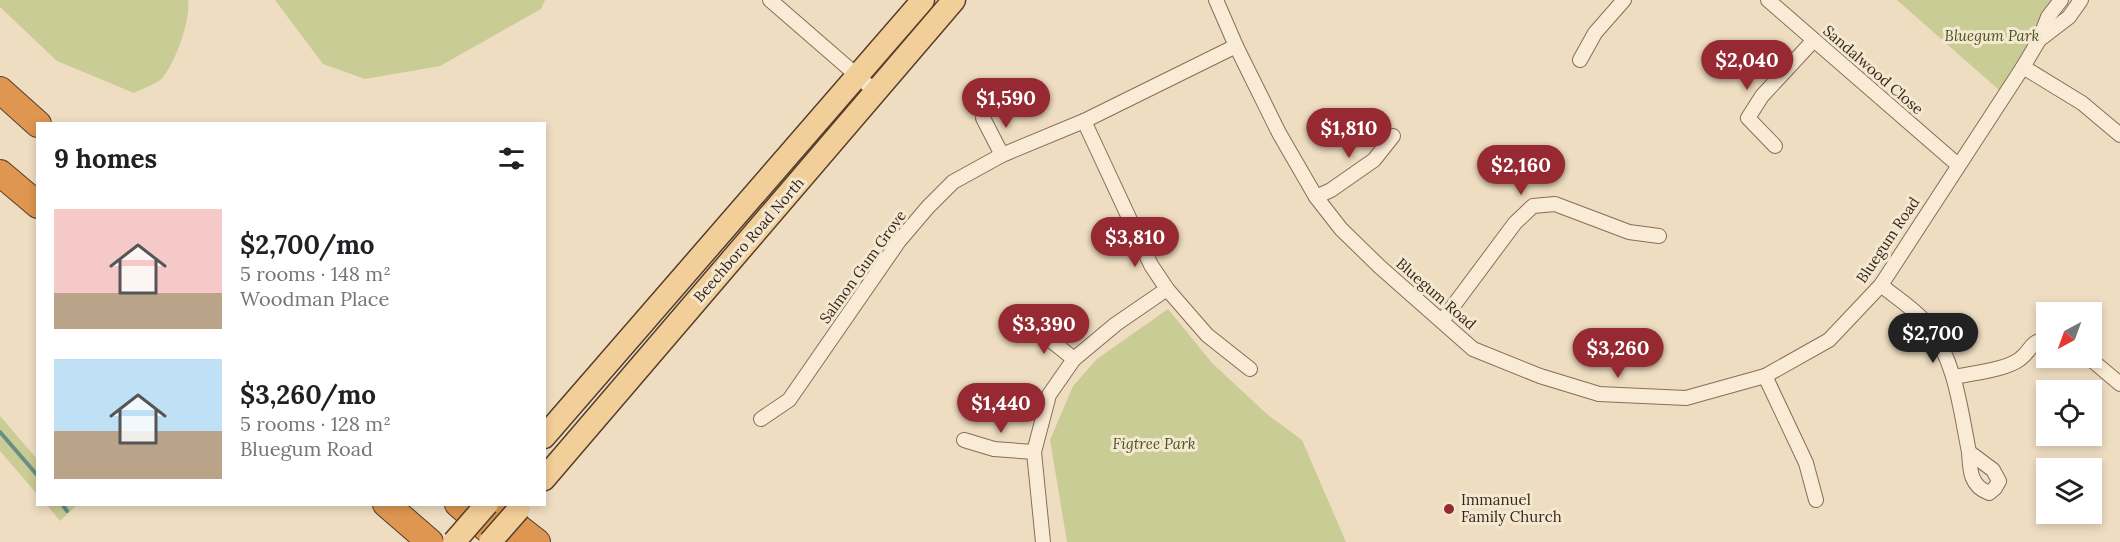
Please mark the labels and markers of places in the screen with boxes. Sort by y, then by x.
pin: $2,040 [1698,40,1796,91]
pin: $1,590 [957,78,1055,129]
pin: $1,810 [1300,108,1398,159]
pin: $2,160 [1472,145,1570,196]
pin: $3,810 [1086,217,1184,268]
pin: $3,390 [995,304,1093,355]
pin: $2,700 [1884,313,1982,364]
pin: $3,260 [1569,328,1667,379]
pin: $1,440 [952,383,1050,434]
place label: Immanuel Family Church [1461,490,1562,526]
marker: Immanuel Family Church [1442,502,1456,516]

